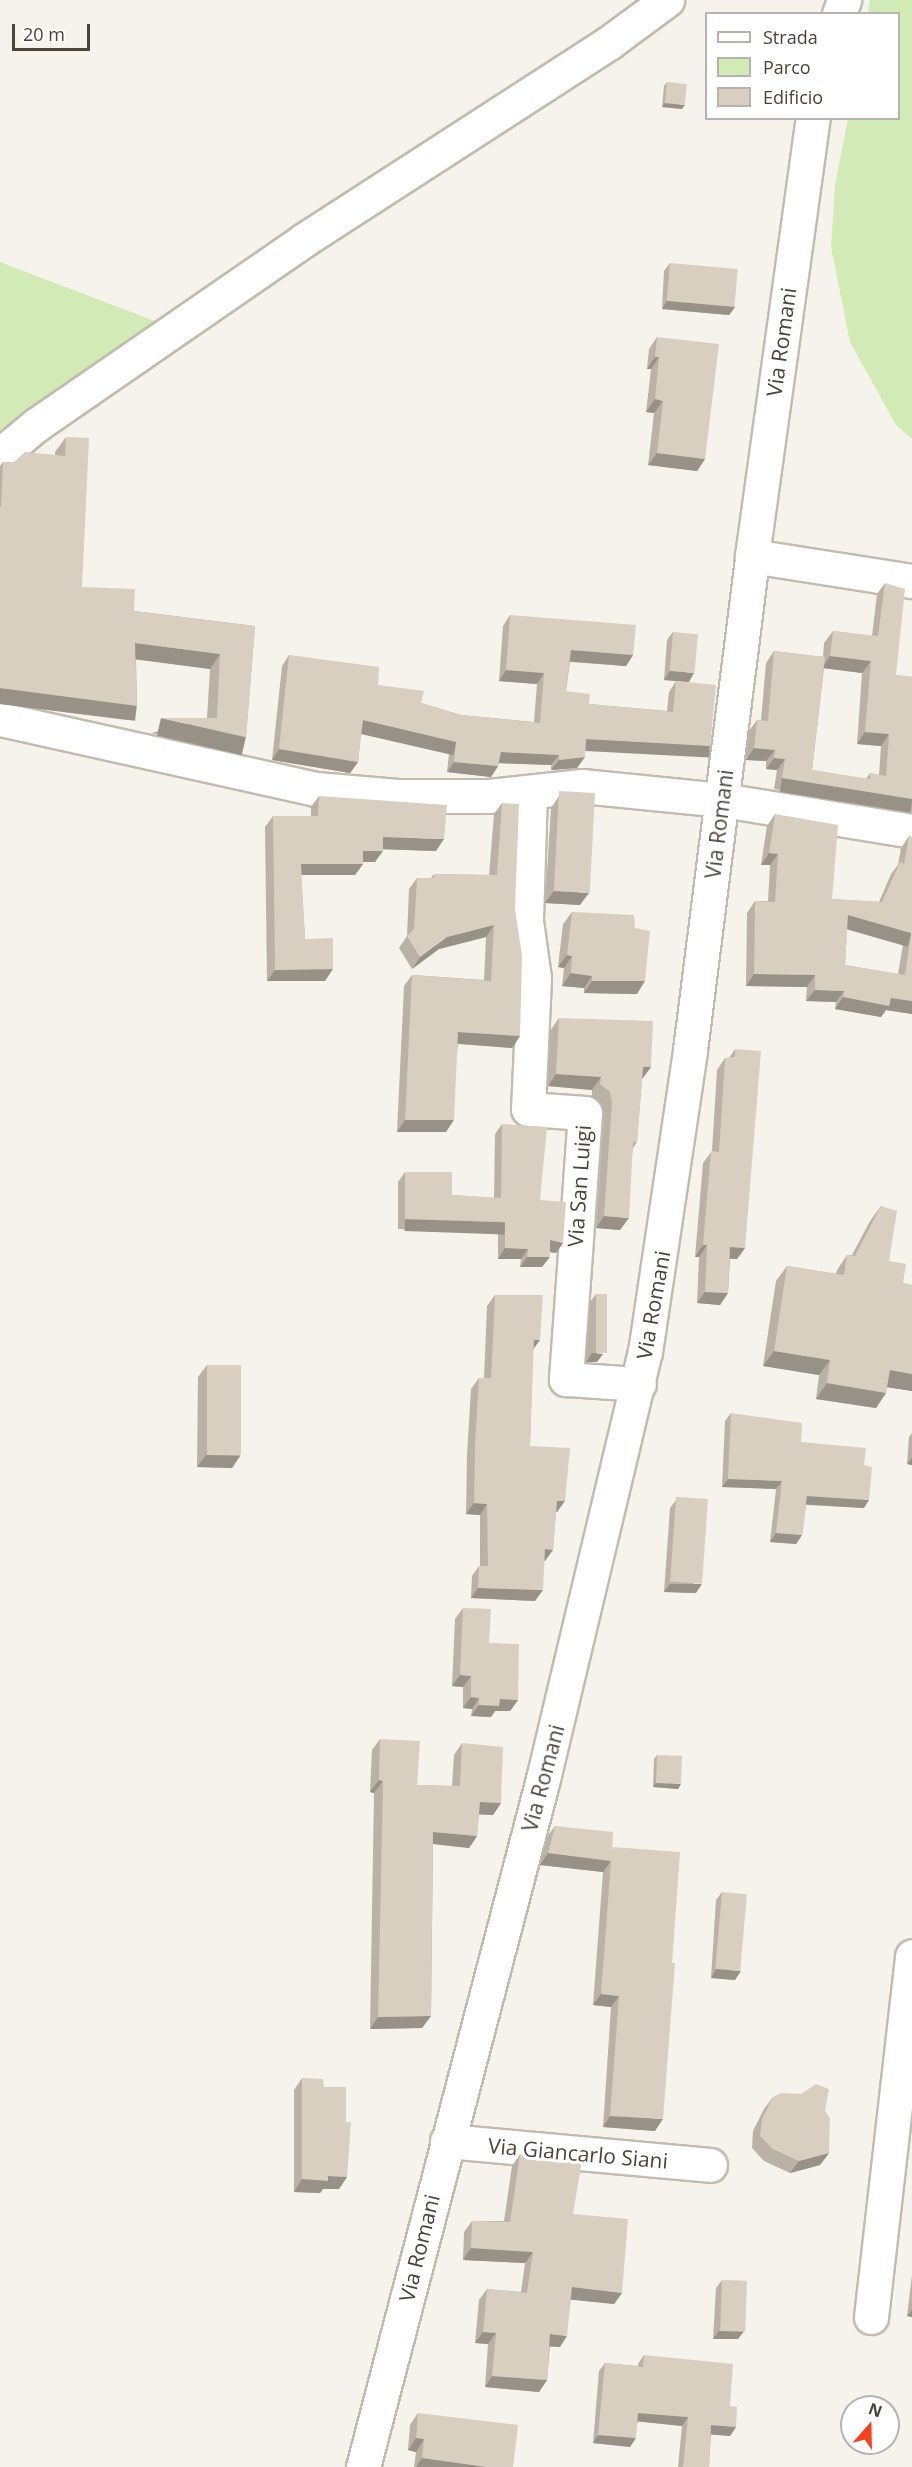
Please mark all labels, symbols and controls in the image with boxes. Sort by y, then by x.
scale bar [15,12,93,50]
legend [705,12,900,120]
text: 20 m [23,22,65,46]
text: Strada [763,25,818,49]
text: Parco [763,55,811,79]
text: Edificio [763,85,823,109]
street label: Via Romani [761,286,801,398]
street label: Via Romani [700,768,738,880]
street label: Via San Luigi [562,1124,596,1248]
street label: Via Romani [631,1249,675,1361]
street label: Via Romani [517,1722,569,1834]
street label: Via Giancarlo Siani [487,2133,669,2173]
street label: Via Romani [393,2192,445,2304]
north arrow [840,2395,900,2455]
text: N [866,2397,885,2423]

